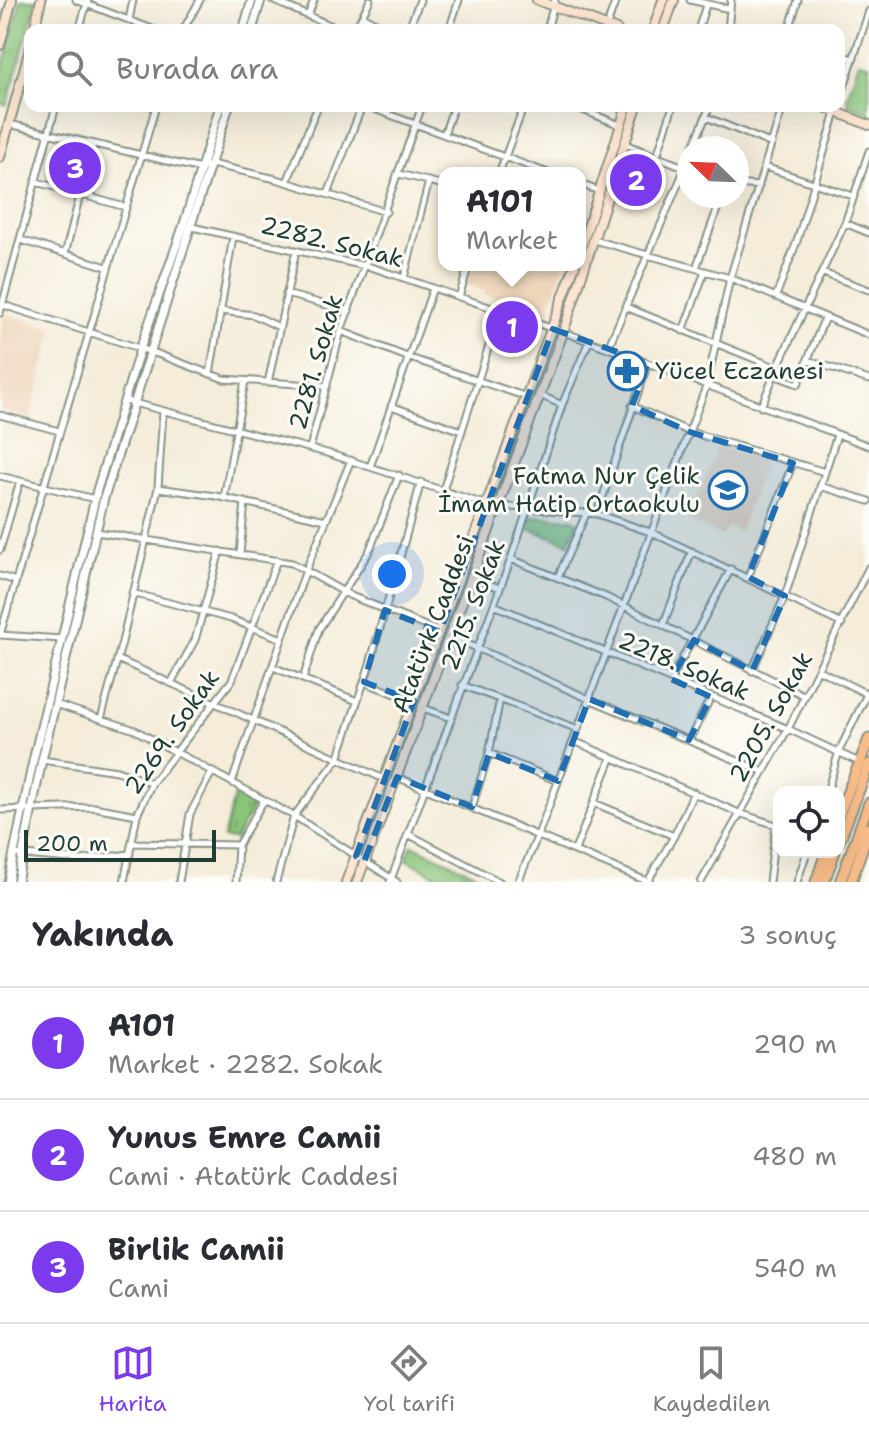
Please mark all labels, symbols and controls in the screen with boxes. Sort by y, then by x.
search box [24,24,845,112]
icon: search [52,46,96,90]
text: Burada ara [116,48,278,89]
north arrow [677,136,749,208]
pin: 3 [49,138,101,198]
pin: 2 [610,150,662,210]
popup [438,167,586,271]
text: A101 [466,181,534,222]
street label: 2282. Sokak [257,209,407,275]
text: Market [466,222,558,257]
street label: 2281. Sokak [281,291,351,433]
pin: 1 [486,297,538,357]
pharmacy icon: Yücel Eczanesi [606,350,648,392]
place label: Yücel Eczanesi [655,355,824,387]
place label: Fatma Nur Çelik İmam Hatip Ortaokulu [438,460,700,520]
school or university icon: Fatma Nur Çelik İmam Hatip Ortaokulu [707,469,749,511]
street label: Atatürk Caddesi [384,530,482,718]
street label: 2215. Sokak [433,535,513,675]
your location [372,554,412,594]
street label: 2218. Sokak [613,624,755,708]
street label: 2205. Sokak [722,646,820,788]
street label: 2269. Sokak [117,663,227,801]
map controls [773,786,845,858]
button: locate [773,786,845,858]
scale bar [24,826,216,862]
text: 200 m [36,829,108,858]
text: Yakında [32,911,174,957]
text: 3 sonuç [738,917,837,952]
text: A101 [108,1005,176,1046]
text: 1 [52,1026,64,1061]
text: 290 m [753,1026,837,1061]
text: Market · 2282. Sokak [108,1046,383,1081]
text: Yunus Emre Camii [108,1117,381,1158]
text: 2 [49,1138,67,1173]
text: 480 m [752,1138,837,1173]
text: Cami · Atatürk Caddesi [108,1158,399,1193]
text: Birlik Camii [108,1229,285,1270]
text: 3 [49,1250,67,1285]
text: 540 m [754,1250,837,1285]
text: Cami [108,1270,169,1305]
tab: Harita [99,1341,166,1418]
tab: Yol tarifi [364,1341,455,1418]
tab: Kaydedilen [653,1341,770,1418]

